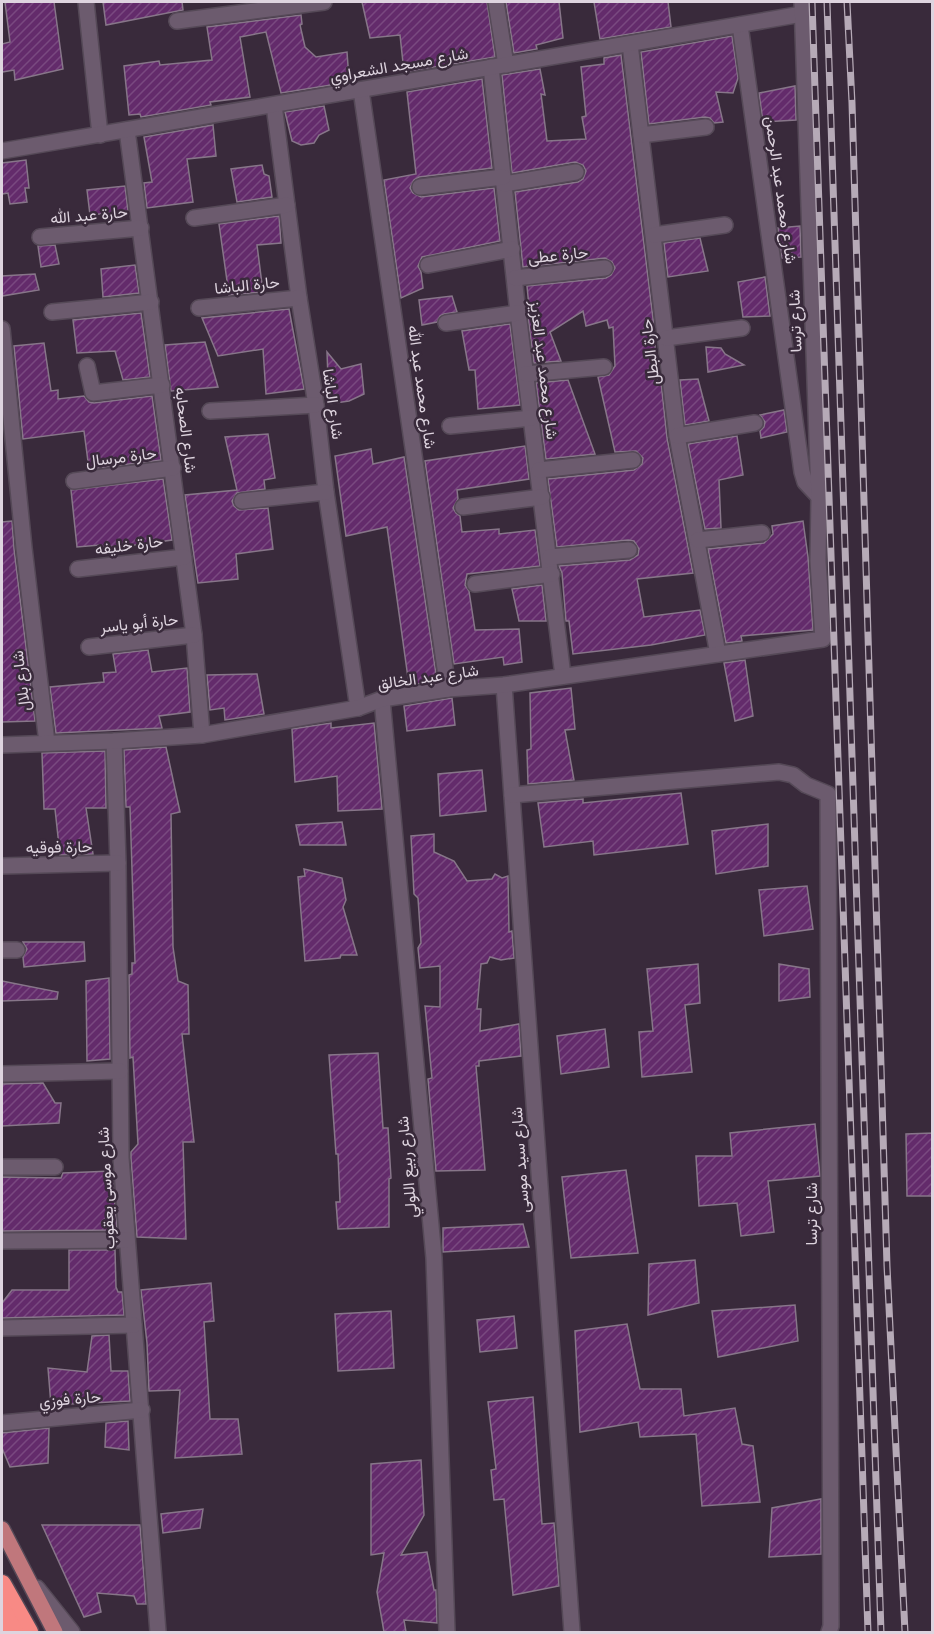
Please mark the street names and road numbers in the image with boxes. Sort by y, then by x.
street label: شارع مسجد الشعراوي [328,43,470,90]
street label: شارع محمد عبد الرحمن [759,115,801,265]
street label: حارة عبد الله [50,202,129,229]
street label: حارة عطى [527,242,589,269]
street label: حارة الباشا [213,272,281,299]
street label: شارع ترسا [784,289,808,353]
street label: شارع محمد عبد العزيز [524,298,562,441]
street label: حارة البطل [637,318,664,386]
street label: شارع محمد عبد الله [402,324,440,450]
street label: شارع الباشا [317,367,347,441]
street label: شارع الصحابه [169,386,201,474]
street label: حارة مرسال [84,443,158,472]
street label: حارة خليفه [94,531,165,560]
street label: حارة أبو ياسر [98,609,179,638]
street label: شارع بلال [8,649,36,712]
street label: شارع عبد الخالق [376,660,480,695]
street label: حارة فوقيه [26,837,93,858]
street label: شارع سيد موسى [507,1106,535,1214]
street label: شارع ربيع اللولي [393,1115,425,1219]
street label: شارع موسى يعقوب [93,1126,121,1250]
street label: شارع ترسا [802,1182,823,1246]
street label: حارة فوزي [38,1387,102,1415]

